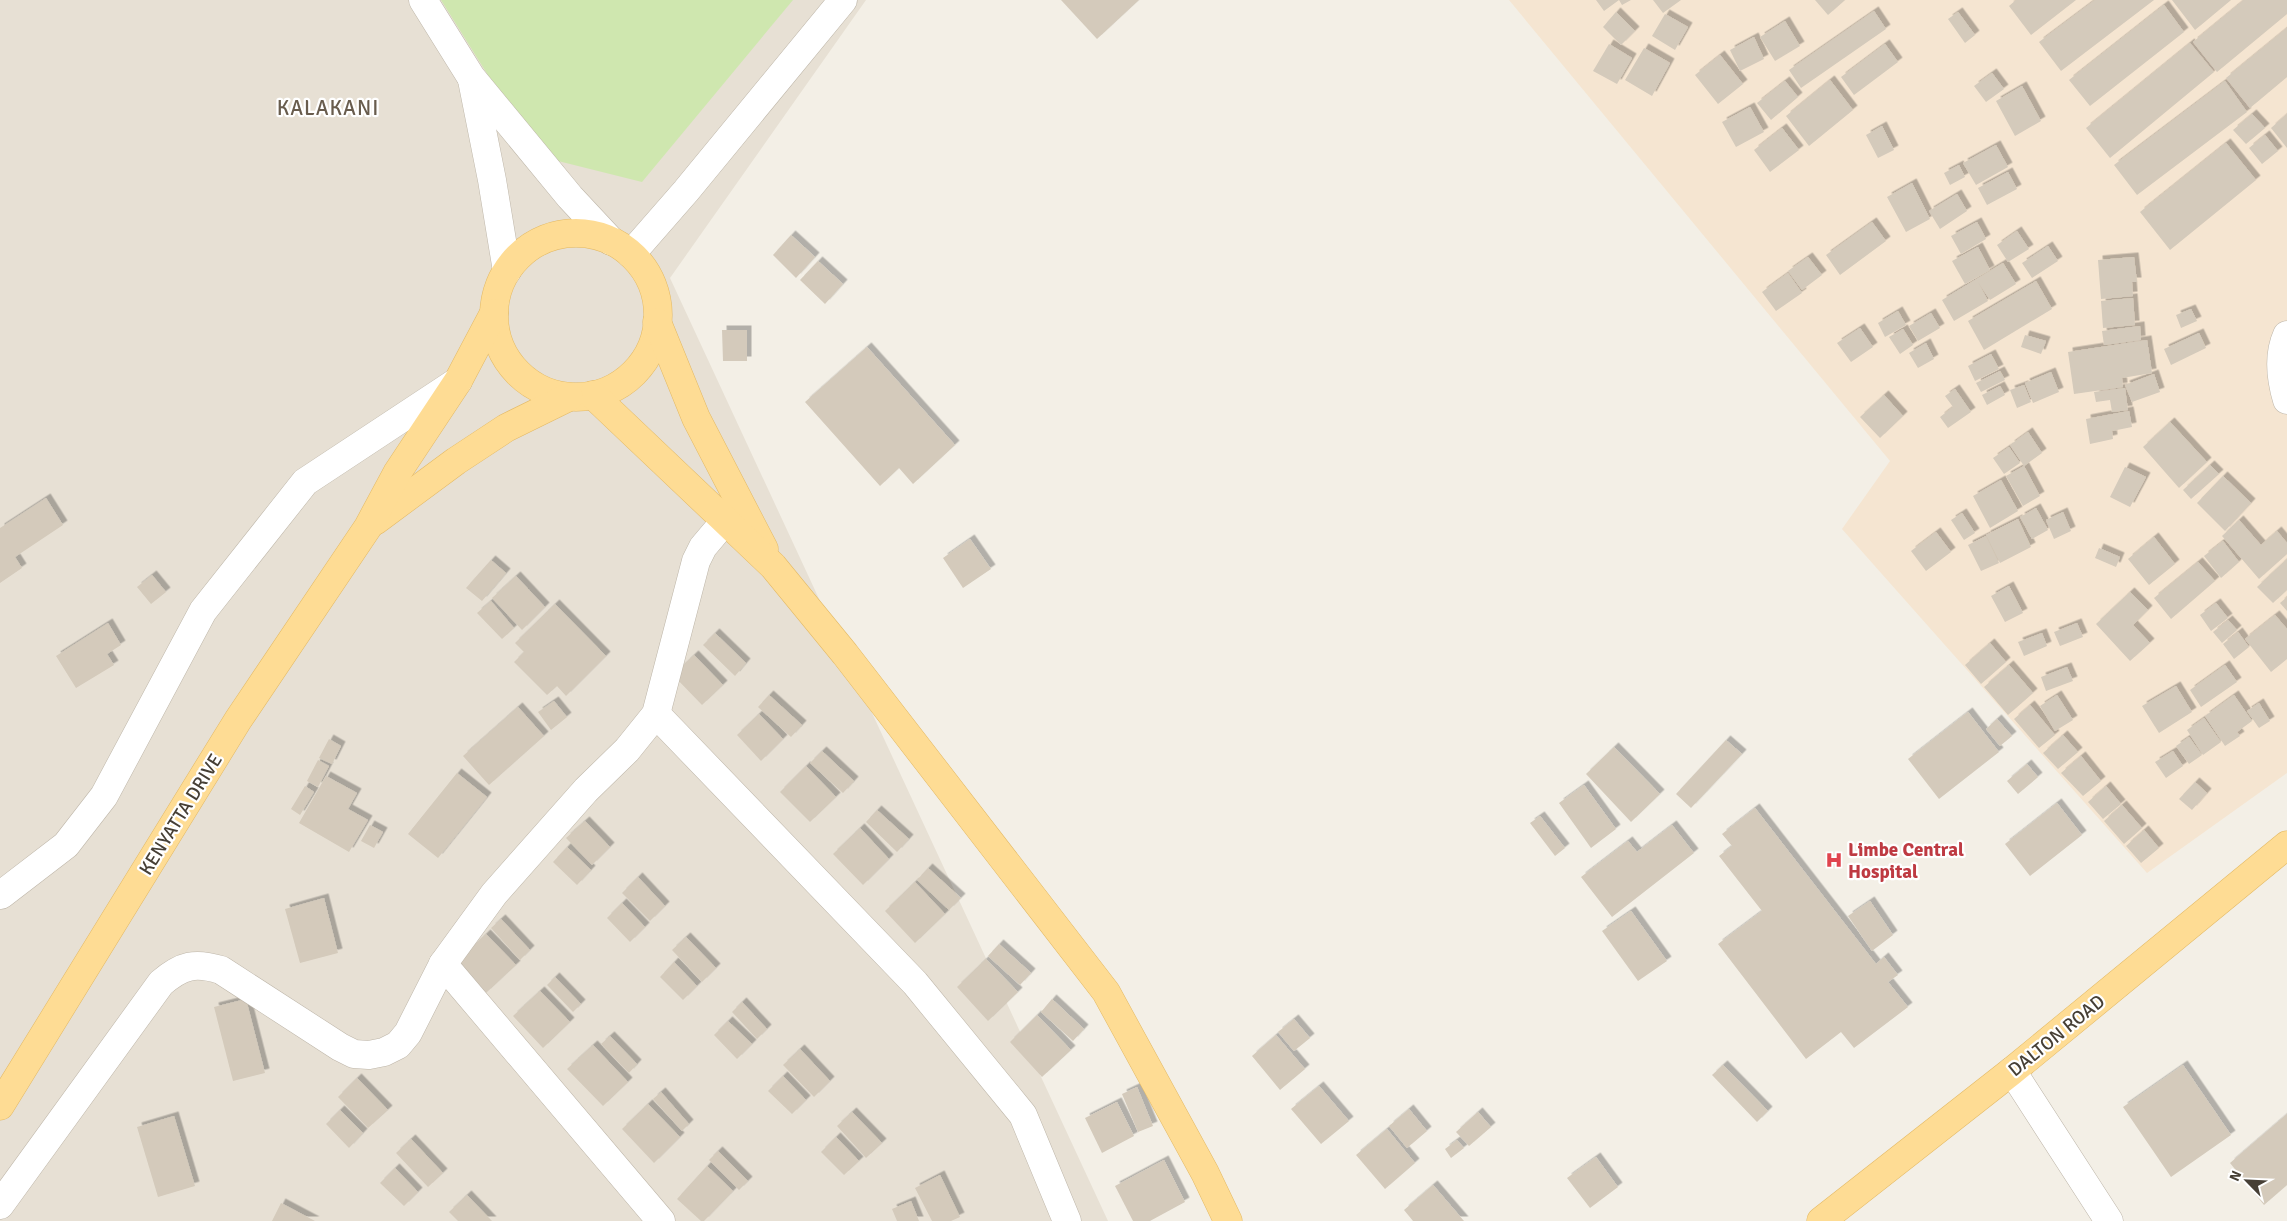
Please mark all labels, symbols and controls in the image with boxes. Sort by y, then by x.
district label: KALAKANI [277,95,379,121]
street label: KENYATTA DRIVE [134,749,228,880]
place label: Limbe Central Hospital [1848,838,1964,884]
hospital icon: Limbe Central Hospital [1824,850,1844,870]
street label: DALTON ROAD [2004,990,2110,1082]
north arrow [2222,1156,2272,1206]
text: N [2226,1168,2245,1184]

